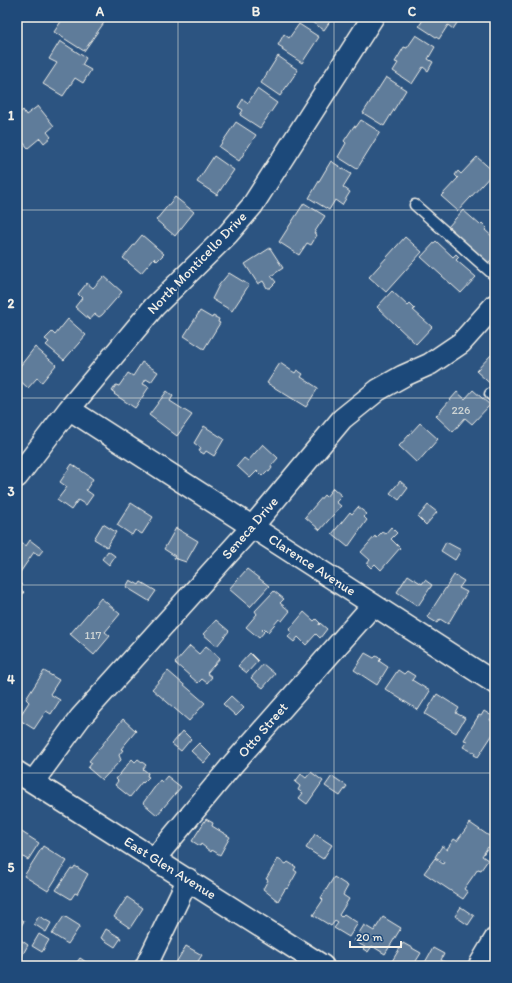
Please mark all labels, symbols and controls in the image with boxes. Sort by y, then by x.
text: A [95,4,105,19]
text: B [252,4,261,19]
text: C [408,4,417,19]
text: 1 [8,108,14,123]
street label: North Monticello Drive [144,208,251,318]
text: 2 [8,296,15,311]
house number: 226 [452,403,470,417]
text: 3 [7,484,15,499]
street label: Seneca Drive [218,493,282,563]
street label: Clarence Avenue [265,530,359,600]
house number: 117 [84,628,102,642]
text: 4 [7,672,15,687]
street label: Otto Street [234,699,292,761]
street label: East Glen Avenue [121,833,220,903]
text: 5 [8,860,15,875]
scale bar [350,923,401,949]
text: 20 m [356,930,383,944]

